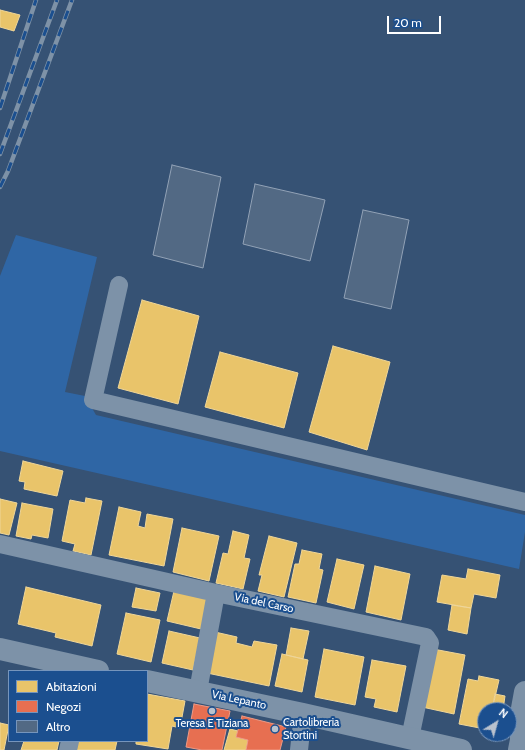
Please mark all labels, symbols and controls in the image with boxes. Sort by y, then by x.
scale bar [389,8,443,34]
text: 20 m [394,15,422,30]
street label: Via del Carso [233,590,295,616]
legend [8,670,148,742]
text: Abitazioni [46,679,96,694]
street label: Via Lepanto [210,688,268,712]
text: Negozi [46,699,81,714]
north arrow [477,702,517,742]
text: N [496,705,511,721]
marker: Teresa E Tiziana [207,706,217,716]
place label: Cartolibreria Stortini [283,716,339,742]
place label: Teresa E Tiziana [176,717,248,731]
text: Altro [46,719,70,734]
marker: Cartolibreria Stortini [270,724,280,734]

